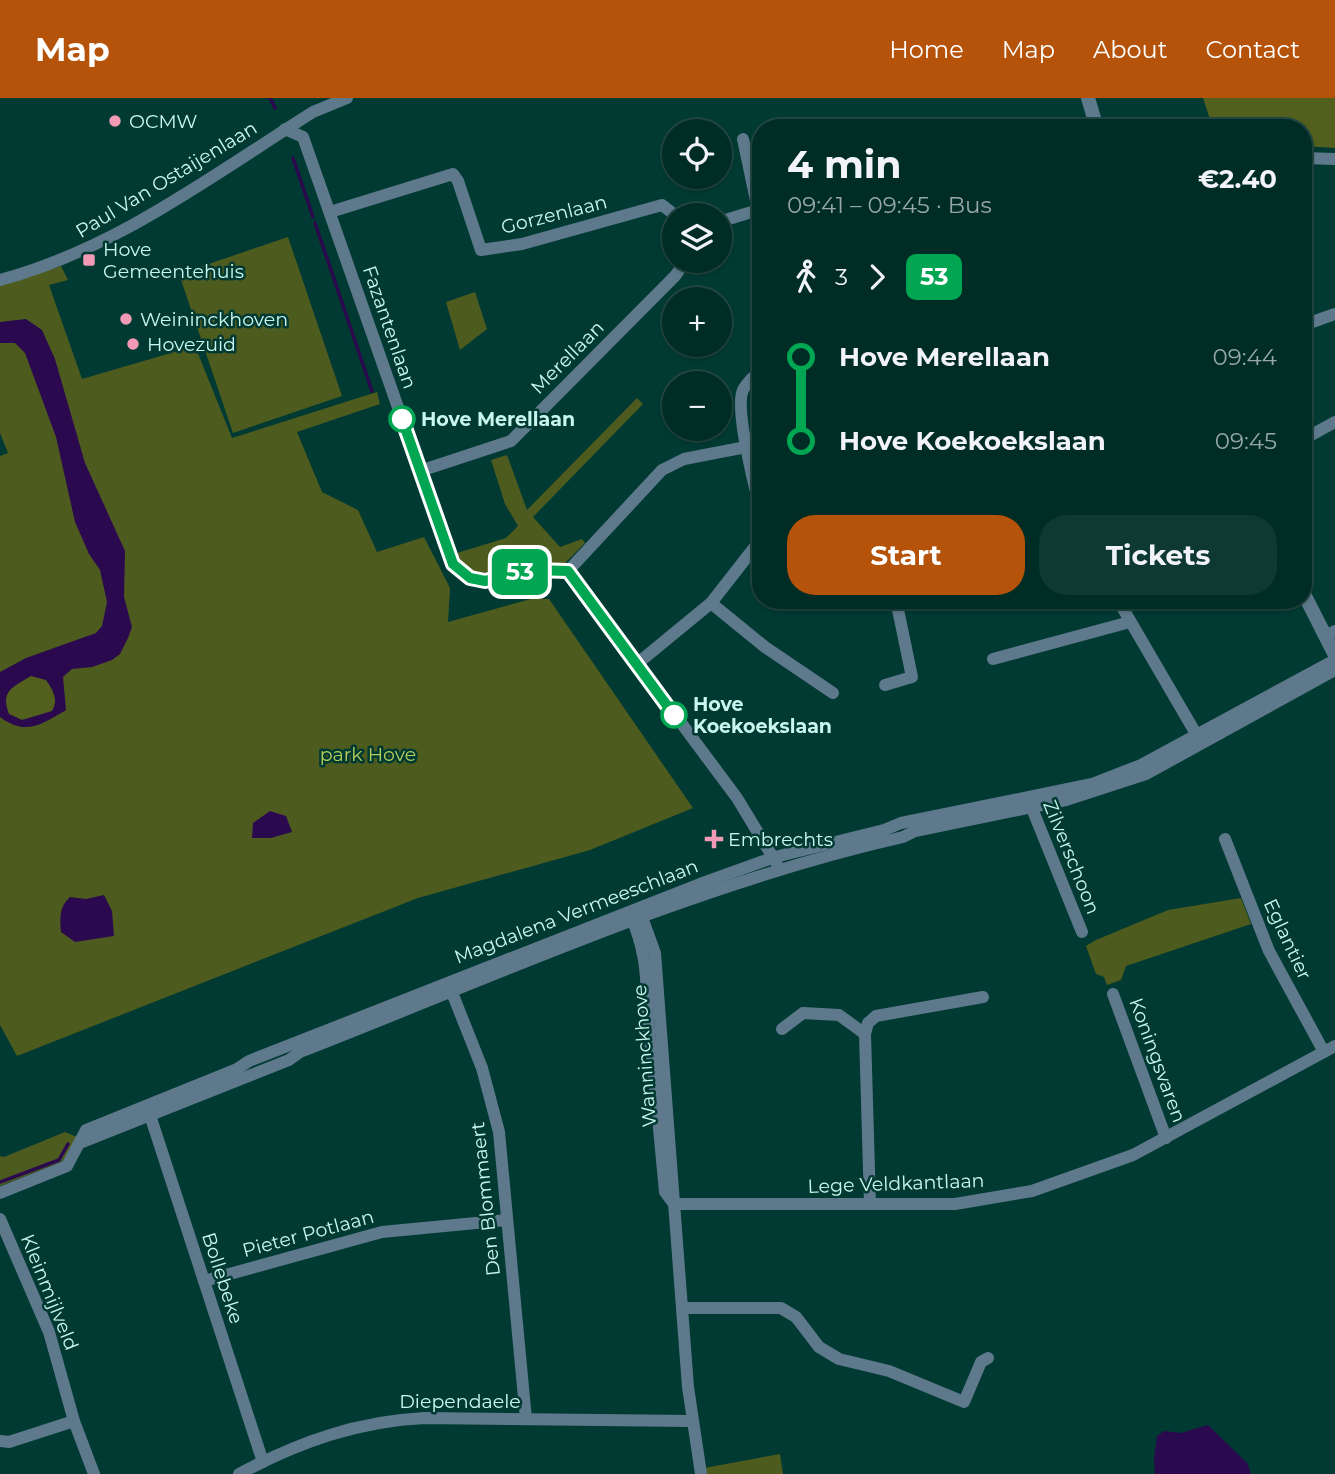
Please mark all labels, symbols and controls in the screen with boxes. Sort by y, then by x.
text: Map [35,29,110,69]
text: Home [889,35,964,64]
text: Map [1002,35,1055,64]
text: About [1093,35,1167,64]
text: Contact [1205,35,1300,64]
place label: OCMW [129,110,197,133]
marker: OCMW [107,113,123,129]
street label: Paul Van Ostaijenlaan [71,116,261,243]
map controls [662,119,732,441]
button: locate [662,119,732,189]
text: 4 min [787,141,902,188]
text: €2.40 [1198,163,1277,195]
street label: Gorzenlaan [499,190,610,239]
text: 09:41 – 09:45 · Bus [787,191,992,219]
button: layers [662,203,732,273]
place label: Hove Gemeentehuis [103,238,244,283]
marker: Hove Gemeentehuis [81,252,97,268]
icon: walk [787,258,825,296]
icon: forward [858,258,896,296]
text: 53 [920,262,948,291]
street label: Fazantenlaan [358,263,421,392]
text: 3 [835,263,848,291]
button: + [662,287,732,357]
place label: Weininckhoven [140,308,288,331]
marker: Weininckhoven [118,311,134,327]
street label: Merellaan [526,316,609,399]
place label: Hovezuid [147,333,236,356]
marker: Hovezuid [125,336,141,352]
text: Hove Merellaan [839,341,1050,373]
text: 09:44 [1212,343,1277,371]
button: − [662,371,732,441]
marker: Hove Merellaan [389,406,415,432]
place label: Hove Merellaan [421,408,575,431]
text: Hove Koekoekslaan [839,425,1106,457]
text: 09:45 [1215,427,1277,455]
button: Start [787,515,1025,595]
button: Tickets [1039,515,1277,595]
line badge: 53 [489,549,552,595]
text: 53 [506,557,534,586]
place label: Hove Koekoekslaan [693,693,832,738]
marker: Hove Koekoekslaan [661,702,687,728]
park label: park Hove [320,743,416,766]
street label: Zilverschoon [1038,797,1105,918]
place label: Embrechts [728,828,833,851]
marker: Embrechts [706,831,722,847]
street label: Magdalena Vermeeschlaan [451,854,701,969]
street label: Eglantier [1259,895,1316,983]
street label: Wanninckhove [628,984,661,1128]
street label: Koningsvaren [1124,995,1191,1126]
street label: Den Blommaert [466,1120,505,1277]
street label: Lege Veldkantlaan [807,1169,985,1198]
street label: Pieter Potlaan [240,1205,376,1262]
street label: Bollebeke [197,1230,248,1327]
street label: Kleinmijlveld [16,1231,83,1354]
street label: Diependaele [399,1390,521,1413]

